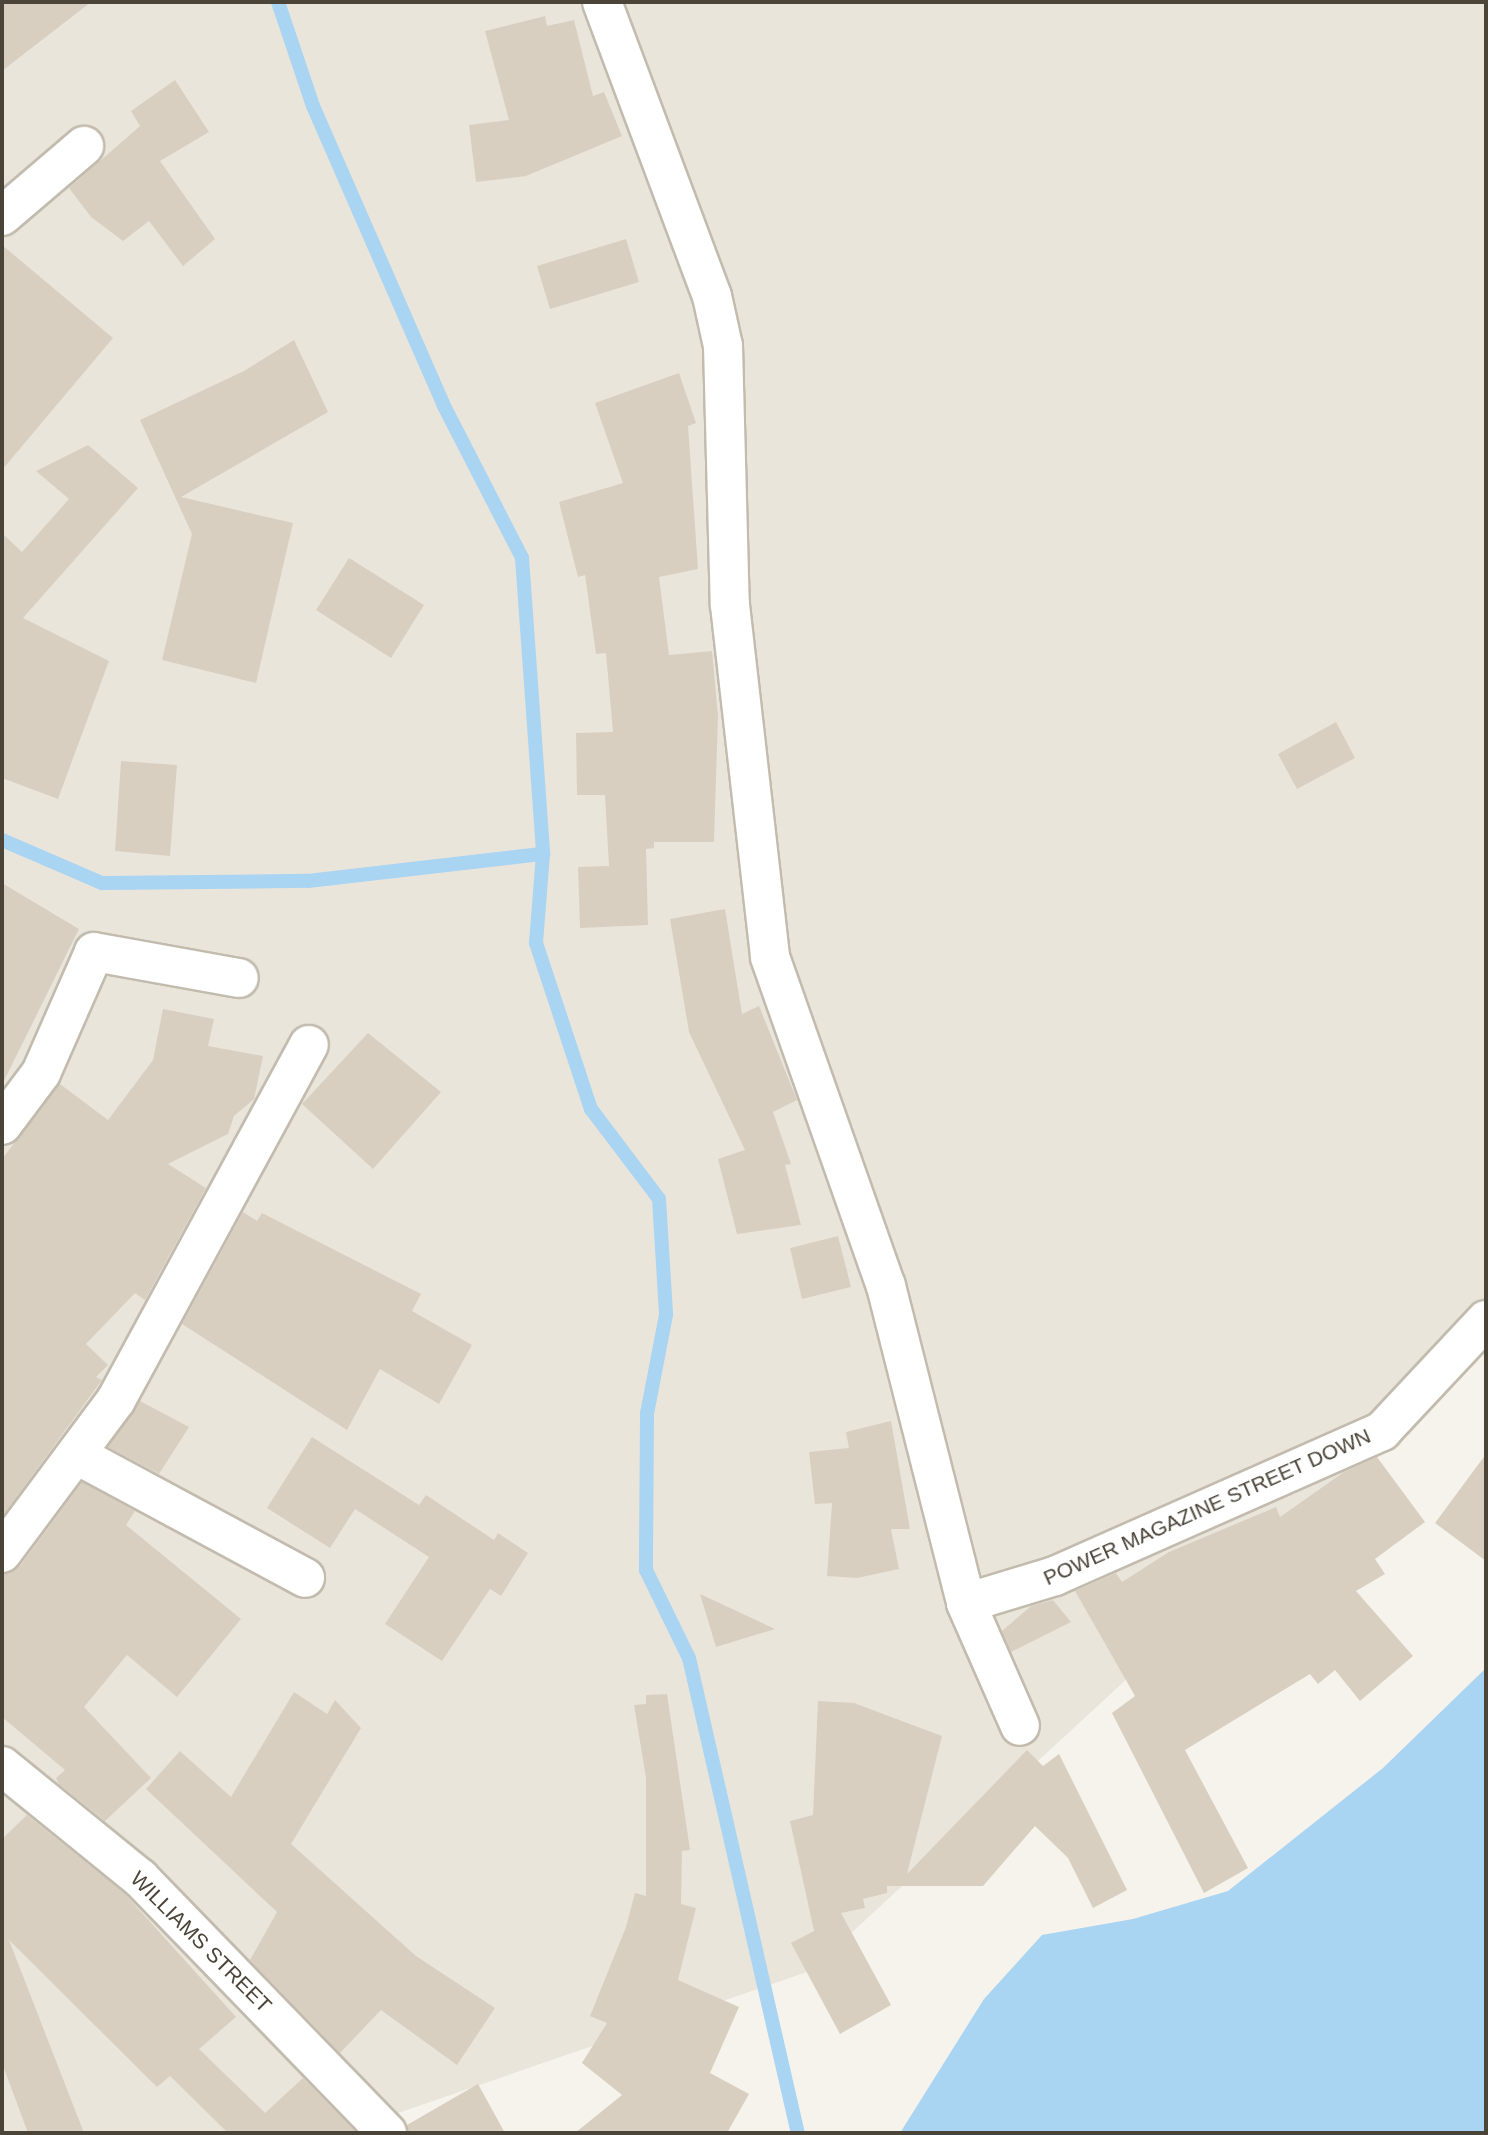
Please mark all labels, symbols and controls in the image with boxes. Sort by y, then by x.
street label: POWER MAGAZINE STREET DOWN [1039,1423,1375,1591]
street label: WILLIAMS STREET [125,1866,277,2018]

